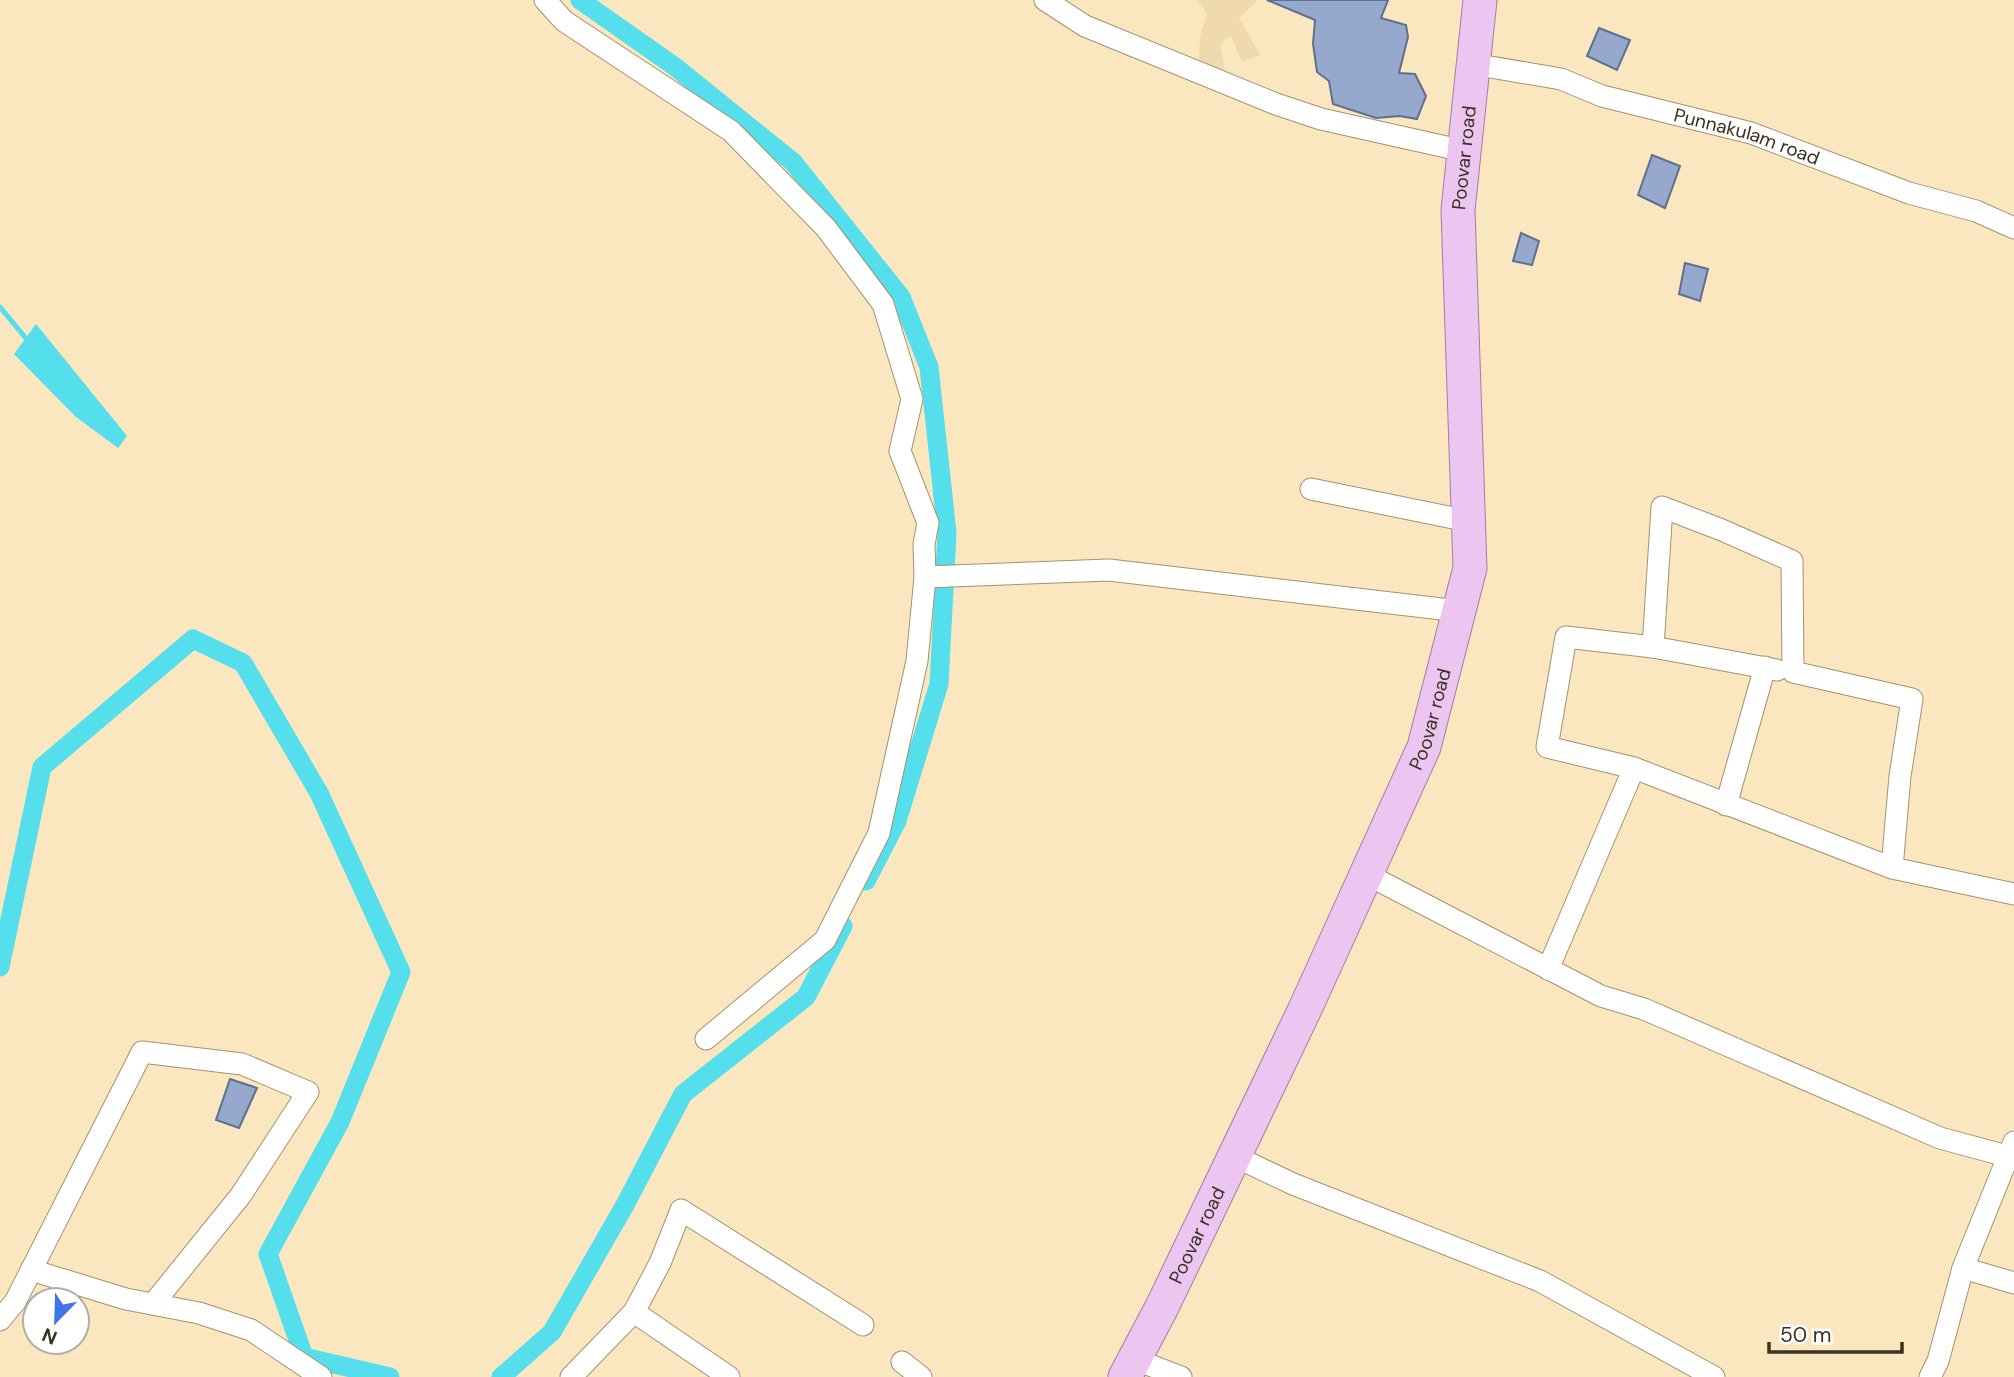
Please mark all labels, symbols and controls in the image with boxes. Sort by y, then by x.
street label: Punnakulam road [1671,102,1823,170]
street label: Poovar road [1446,104,1481,211]
street label: Poovar road [1403,666,1456,774]
street label: Poovar road [1163,1182,1230,1288]
north arrow [21,1286,91,1356]
scale bar [1769,1310,1902,1354]
text: 50 m [1780,1321,1831,1349]
text: N [38,1322,61,1350]

